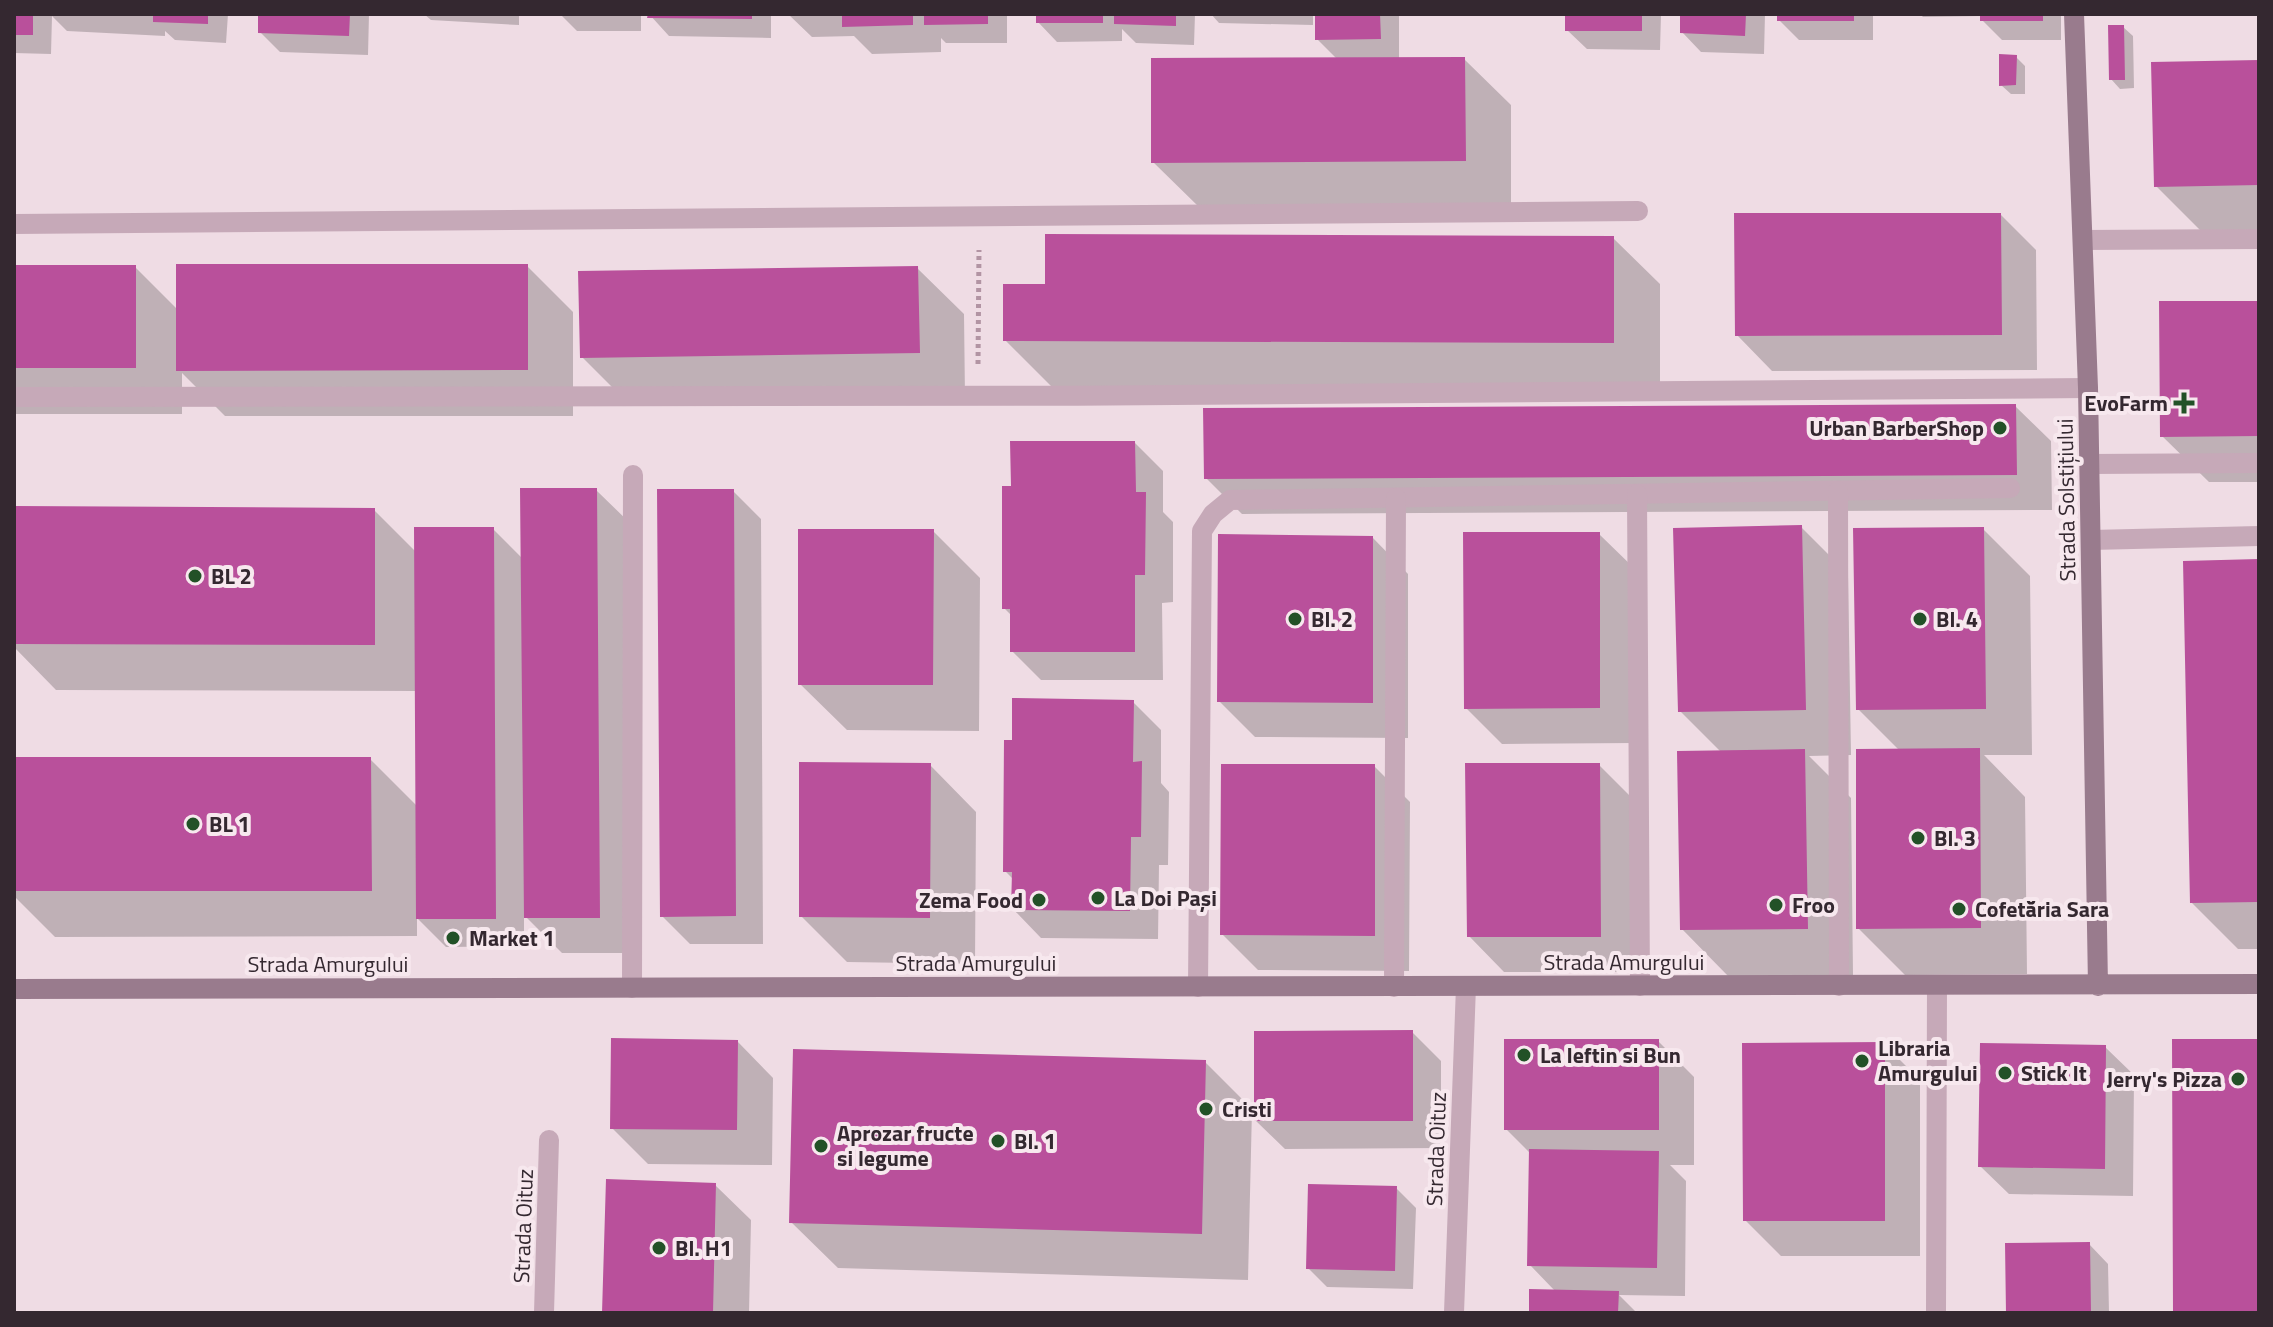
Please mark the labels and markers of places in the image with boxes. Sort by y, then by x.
place label: EvoFarm [2084,386,2168,420]
marker: EvoFarm [2175,394,2193,412]
place label: Urban BarberShop [1809,411,1984,445]
marker: Urban BarberShop [1991,419,2009,437]
place label: BL 2 [211,559,252,593]
marker: BL 2 [186,567,204,585]
place label: Bl. 2 [1311,602,1353,636]
place label: Bl. 4 [1936,602,1978,636]
marker: Bl. 2 [1286,610,1304,628]
marker: Bl. 4 [1911,610,1929,628]
place label: BL 1 [209,807,250,841]
marker: BL 1 [184,815,202,833]
place label: Bl. 3 [1934,821,1976,855]
marker: Bl. 3 [1909,829,1927,847]
place label: La Doi Pași [1114,881,1217,915]
place label: Zema Food [919,883,1023,917]
place label: Froo [1792,888,1835,922]
marker: La Doi Pași [1089,889,1107,907]
marker: Zema Food [1030,891,1048,909]
place label: Cofetăria Sara [1975,892,2109,926]
marker: Froo [1767,896,1785,914]
marker: Cofetăria Sara [1950,900,1968,918]
place label: Market 1 [469,921,555,955]
marker: Market 1 [444,929,462,947]
place label: Libraria Amurgului [1878,1031,1978,1090]
place label: La Ieftin si Bun [1540,1038,1681,1072]
marker: La Ieftin si Bun [1515,1046,1533,1064]
marker: Libraria Amurgului [1853,1052,1871,1070]
place label: Stick It [2021,1056,2087,1090]
place label: Jerry's Pizza [2107,1062,2222,1096]
marker: Stick It [1996,1064,2014,1082]
marker: Jerry's Pizza [2229,1070,2247,1088]
place label: Cristi [1222,1092,1272,1126]
marker: Cristi [1197,1100,1215,1118]
place label: Aprozar fructe si legume [837,1116,974,1175]
place label: Bl. 1 [1014,1124,1056,1158]
marker: Bl. 1 [989,1132,1007,1150]
marker: Aprozar fructe si legume [812,1137,830,1155]
place label: Bl. H1 [675,1231,732,1265]
marker: Bl. H1 [650,1239,668,1257]

